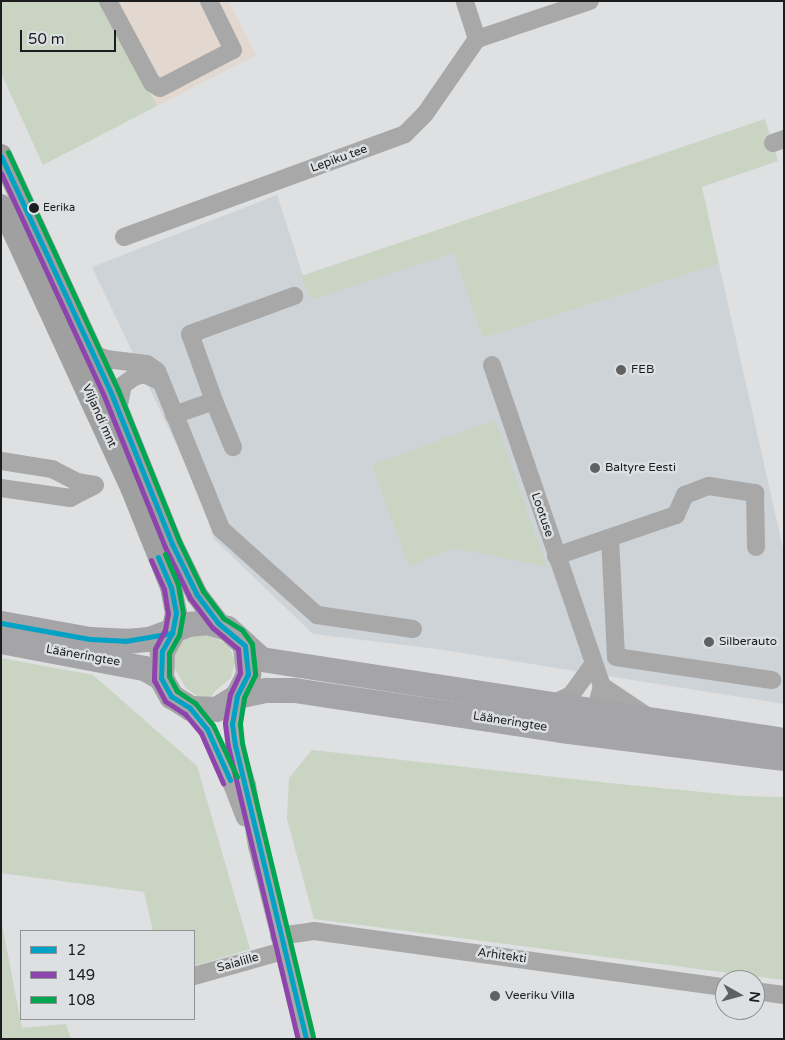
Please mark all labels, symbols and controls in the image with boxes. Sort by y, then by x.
scale bar [22,20,119,52]
text: 50 m [28,30,65,48]
street label: Lepiku tee [309,142,369,176]
place label: Eerika [43,201,75,215]
marker: Eerika [29,203,39,213]
place label: FEB [631,363,654,377]
marker: FEB [615,364,627,376]
street label: Viljandi mnt [79,382,119,450]
place label: Baltyre Eesti [605,461,676,475]
marker: Baltyre Eesti [589,462,601,474]
street label: Lootuse [528,491,556,539]
place label: Silberauto [719,635,777,649]
marker: Silberauto [703,636,715,648]
street label: Lääneringtee [45,642,121,670]
street label: Lääneringtee [472,709,548,735]
legend [20,930,195,1020]
text: 12 [67,941,86,959]
street label: Arhitekti [477,945,527,967]
street label: Saialille [216,950,260,976]
text: 149 [67,966,95,984]
north arrow [715,970,765,1020]
place label: Veeriku Villa [505,989,575,1003]
marker: Veeriku Villa [489,990,501,1002]
text: N [745,990,764,1003]
text: 108 [67,991,95,1009]

